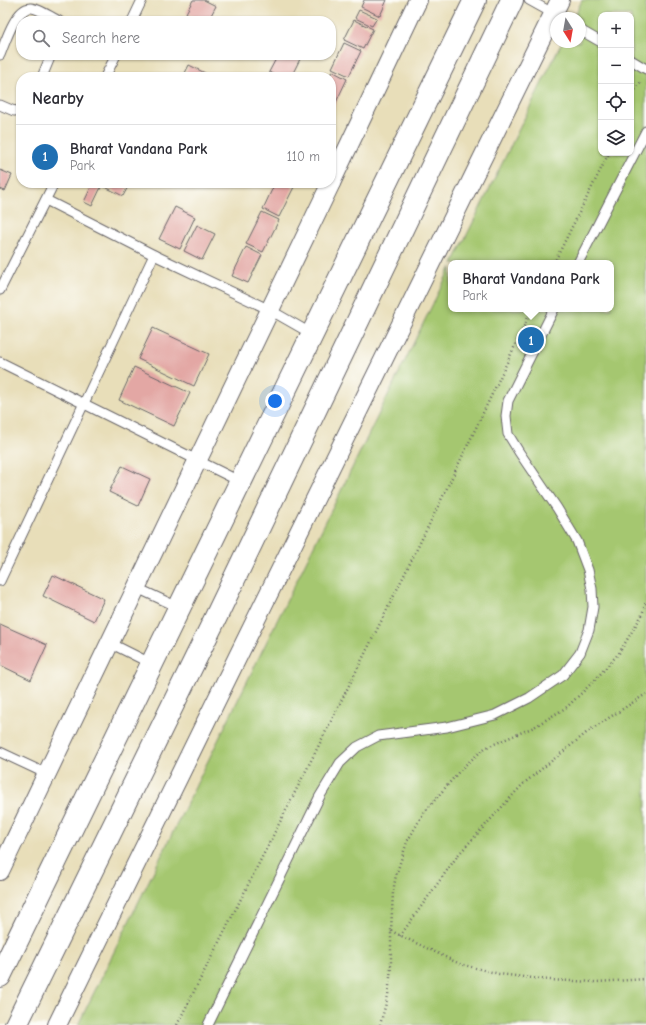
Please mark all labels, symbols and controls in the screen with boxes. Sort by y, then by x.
north arrow [550,12,586,48]
map controls [598,12,634,156]
button: + [598,12,634,48]
search box [16,16,336,60]
icon: search [30,27,52,49]
text: Search here [62,29,140,47]
button: − [598,48,634,84]
button: locate [598,84,634,120]
text: Nearby [32,89,83,108]
button: layers [598,120,634,156]
text: Bharat Vandana Park [70,140,207,158]
text: 1 [42,149,48,164]
text: 110 m [287,149,320,164]
text: Park [70,158,95,173]
popup [448,260,614,312]
text: Bharat Vandana Park [462,270,600,288]
text: Park [462,288,487,303]
pin: 1 [518,325,544,355]
your location [265,391,285,411]

